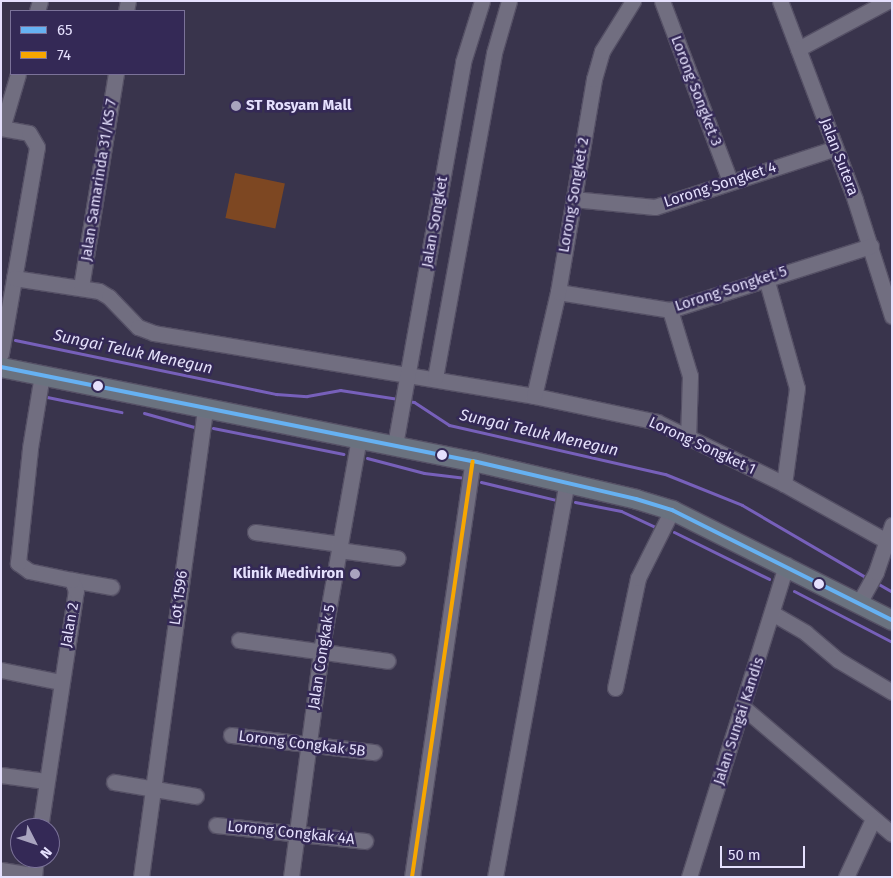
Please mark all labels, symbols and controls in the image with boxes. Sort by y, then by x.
legend [10,10,185,75]
text: 65 [57,21,72,39]
street label: Lorong Songket 3 [667,33,725,149]
text: 74 [57,46,71,64]
place label: ST Rosyam Mall [246,97,351,115]
street label: Jalan Samarinda 31/KS 7 [77,98,121,262]
marker: ST Rosyam Mall [230,100,242,112]
street label: Jalan Sutera [816,116,862,198]
street label: Lorong Songket 2 [555,136,593,254]
street label: Lorong Songket 4 [662,158,778,212]
street label: Jalan Songket [418,175,452,269]
street label: Lorong Songket 5 [673,262,789,316]
water label: Sungai Teluk Menegun [52,326,214,378]
unlabelled marker [93,381,103,391]
water label: Sungai Teluk Menegun [458,405,620,461]
street label: Lorong Songket 1 [646,413,758,479]
unlabelled marker [437,450,447,460]
place label: Klinik Mediviron [233,565,344,583]
marker: Klinik Mediviron [348,567,362,581]
street label: Lot 1596 [166,570,192,626]
unlabelled marker [814,579,824,589]
street label: Jalan 2 [57,601,83,649]
street label: Jalan Congkak 5 [305,603,339,711]
street label: Jalan Sungai Kandis [710,655,768,787]
street label: Lorong Congkak 5B [237,727,367,761]
street label: Lorong Congkak 4A [227,817,355,849]
north arrow [10,818,60,868]
scale bar [723,836,808,868]
text: N [36,843,55,862]
text: 50 m [728,846,761,864]

